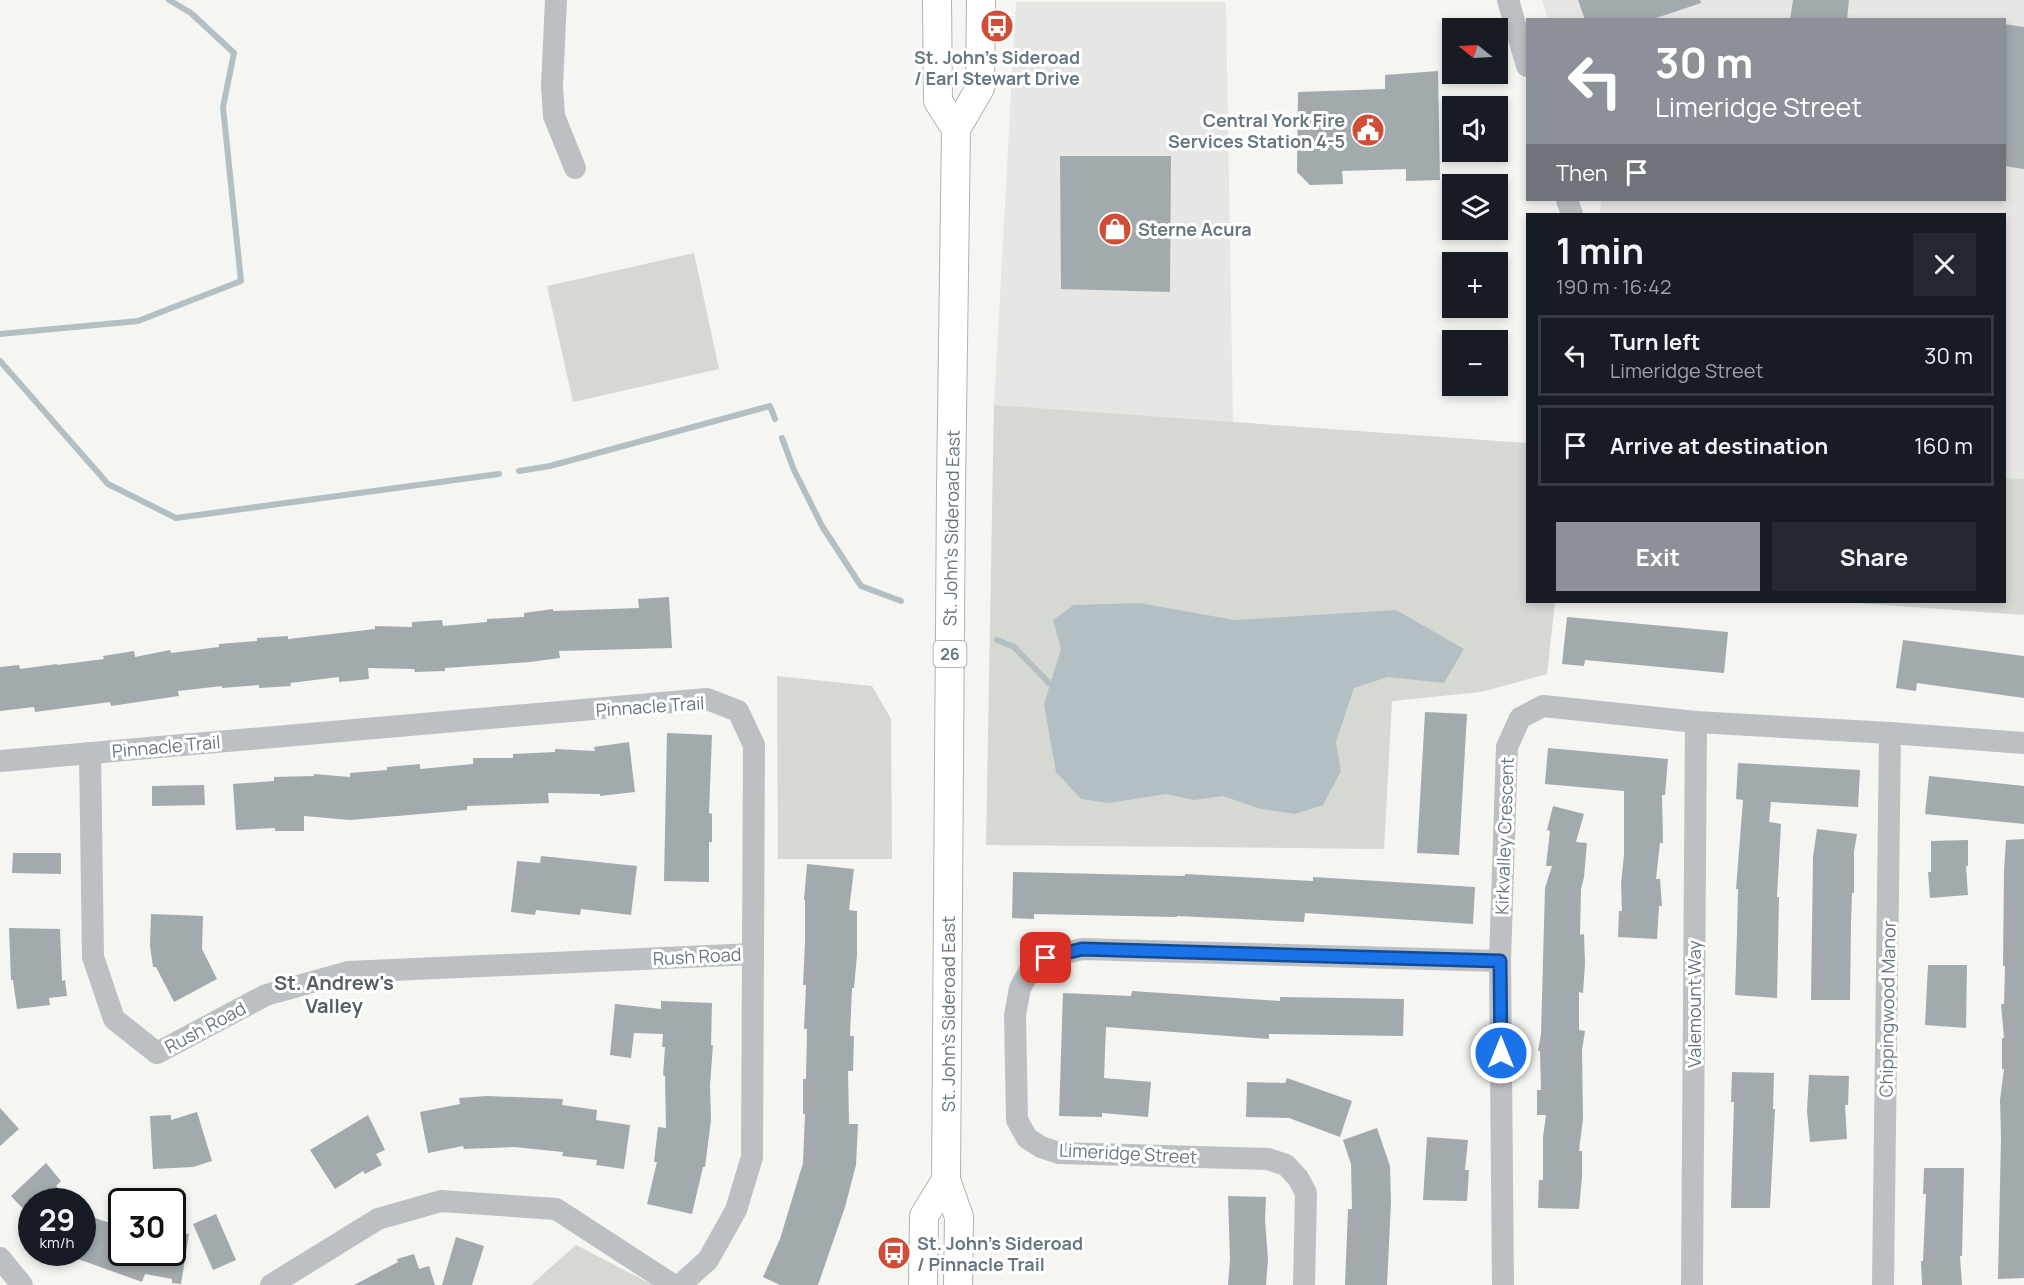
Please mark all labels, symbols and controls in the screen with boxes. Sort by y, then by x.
bus stop icon: St. John's Sideroad / Earl Stewart Drive [979,8,1015,44]
north arrow [1442,18,1508,84]
map controls [1442,18,1508,396]
text: 30 m [1655,33,1753,91]
icon: left [1556,42,1634,120]
place label: St. John's Sideroad / Earl Stewart Drive [914,45,1080,90]
text: Limeridge Street [1655,88,1862,125]
button: sound [1442,96,1508,162]
place label: Central York Fire Services Station 4-5 [1168,108,1345,153]
public building icon: Central York Fire Services Station 4-5 [1350,112,1386,148]
icon: arrive [1620,156,1653,189]
text: Then [1556,158,1608,188]
button: layers [1442,174,1508,240]
shop icon: Sterne Acura [1097,211,1133,247]
place label: Sterne Acura [1138,217,1252,241]
text: 1 min [1556,226,1644,275]
button: close [1913,233,1976,296]
button: + [1442,252,1508,318]
text: 190 m · 16:42 [1556,273,1671,300]
text: Turn left [1610,327,1700,357]
button: − [1442,330,1508,396]
icon: left [1559,339,1592,372]
text: 30 m [1924,341,1973,371]
text: Limeridge Street [1610,357,1763,384]
icon: arrive [1559,429,1592,462]
street label: St. John's Sideroad East [937,430,965,626]
text: Arrive at destination [1610,431,1828,461]
text: 160 m [1914,431,1973,461]
button: Exit [1556,522,1760,591]
button: Share [1772,522,1976,591]
road number: 26 [934,641,966,667]
street label: Pinnacle Trail [595,690,705,722]
street label: Pinnacle Trail [111,729,221,763]
street label: Kirkvalley Crescent [1489,757,1519,915]
street label: St. John's Sideroad East [936,916,960,1112]
street label: Chippingwood Manor [1873,920,1901,1097]
pin [1020,932,1071,983]
street label: Valemount Way [1682,940,1706,1068]
icon: arrive [1029,941,1062,974]
street label: Rush Road [652,942,742,970]
district label: St. Andrew's Valley [274,969,394,1019]
street label: Rush Road [160,996,250,1058]
position arrow [1469,1021,1533,1085]
street label: Limeridge Street [1058,1137,1198,1169]
speed limit sign: 30 [108,1188,186,1266]
text: 29 [39,1199,75,1240]
place label: St. John's Sideroad / Pinnacle Trail [917,1231,1083,1276]
text: km/h [40,1232,74,1253]
bus stop icon: St. John's Sideroad / Pinnacle Trail [876,1235,912,1271]

